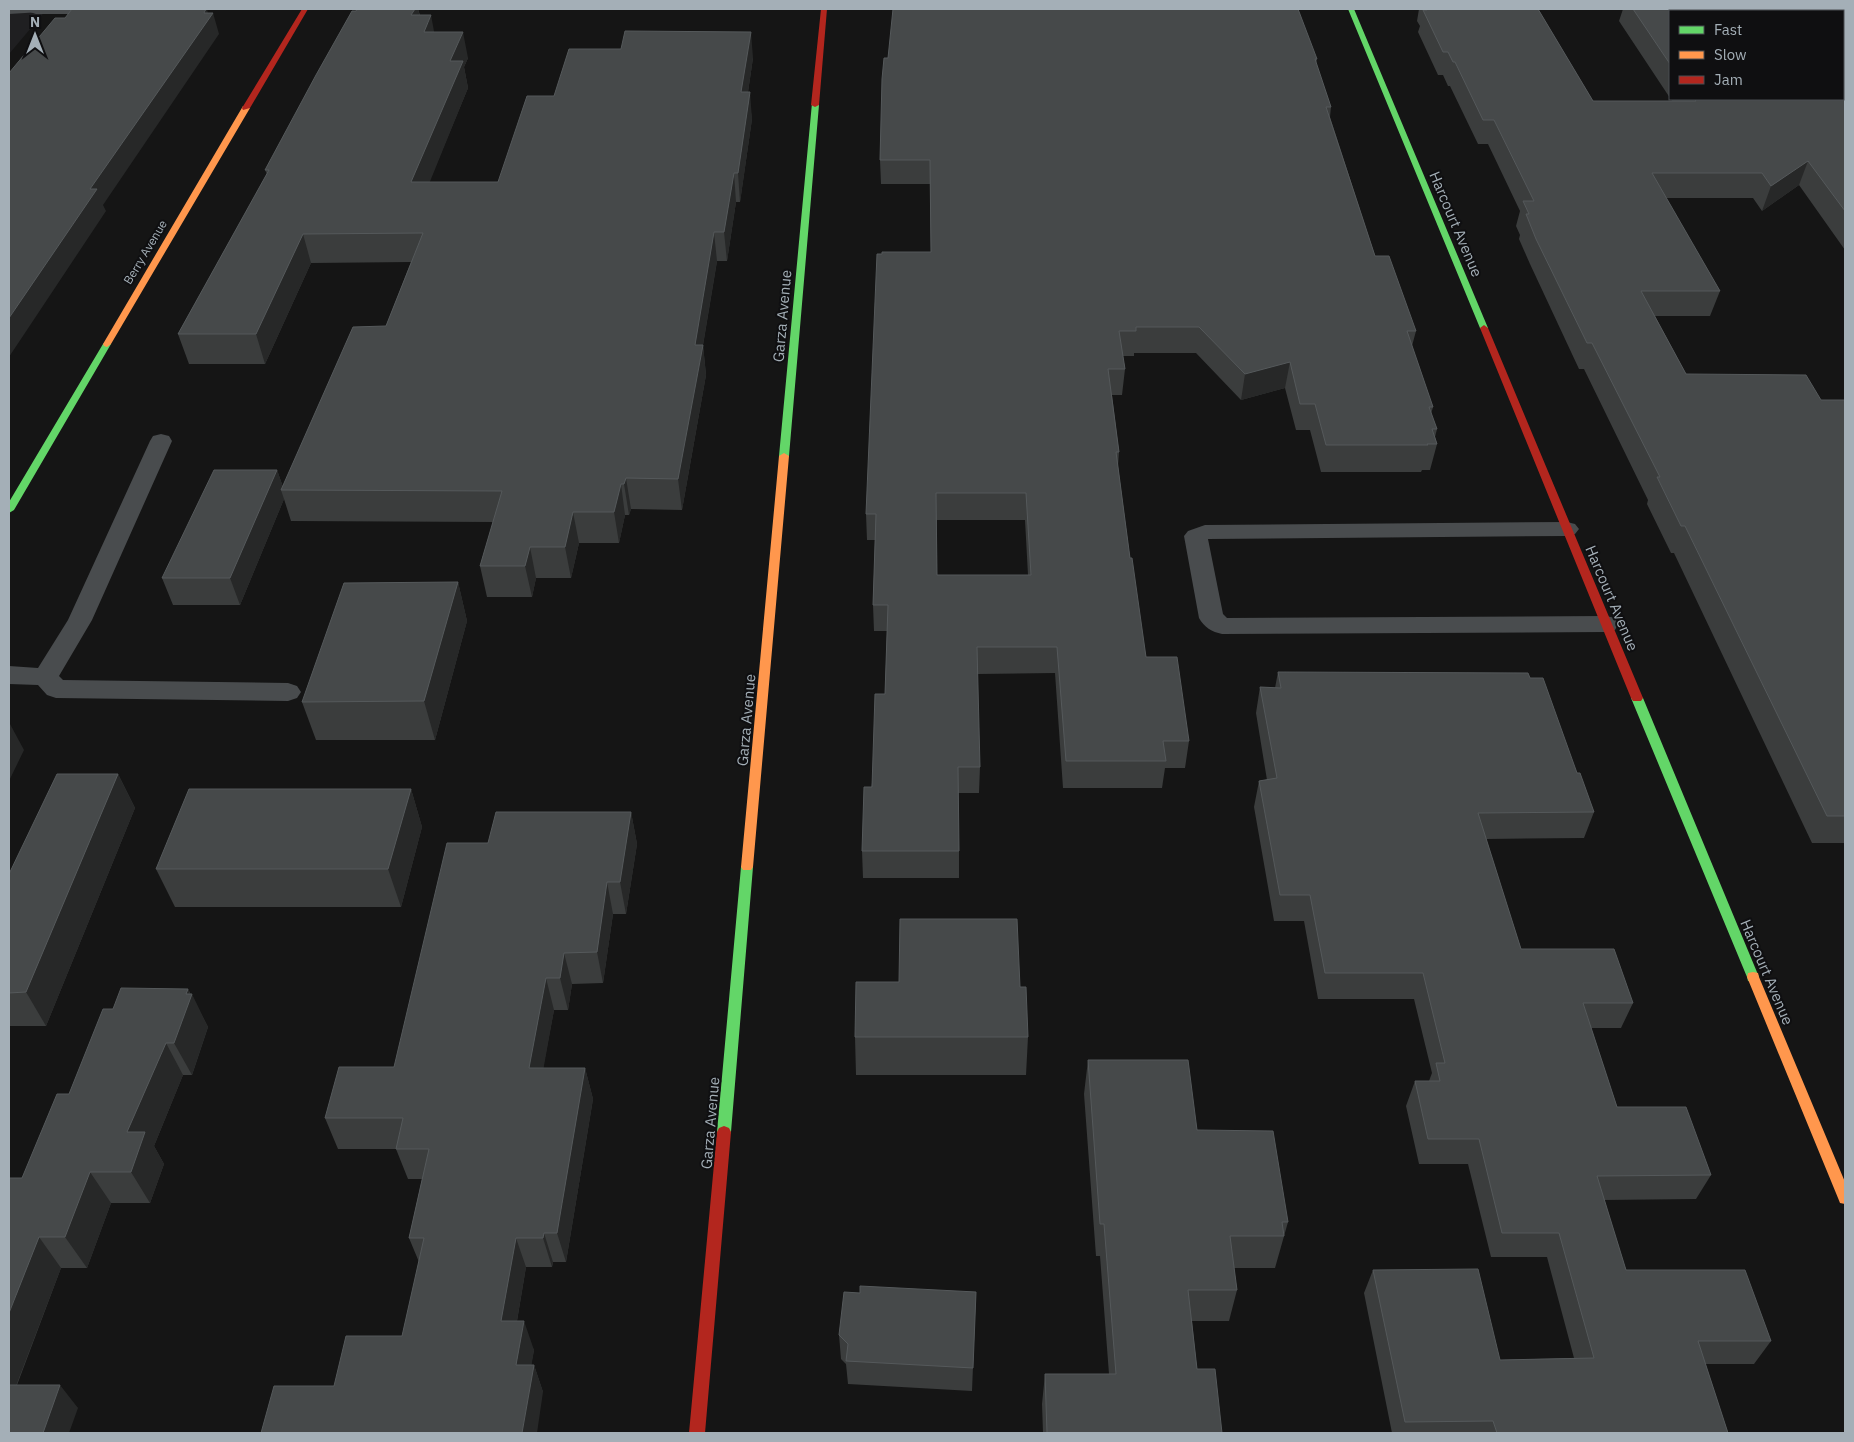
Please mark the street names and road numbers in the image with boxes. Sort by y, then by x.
street label: Harcourt Avenue [1425,168,1487,280]
street label: Berry Avenue [120,217,170,287]
street label: Garza Avenue [769,269,795,363]
street label: Harcourt Avenue [1581,542,1643,654]
street label: Garza Avenue [733,673,759,767]
street label: Harcourt Avenue [1736,916,1798,1028]
street label: Garza Avenue [697,1076,723,1170]

